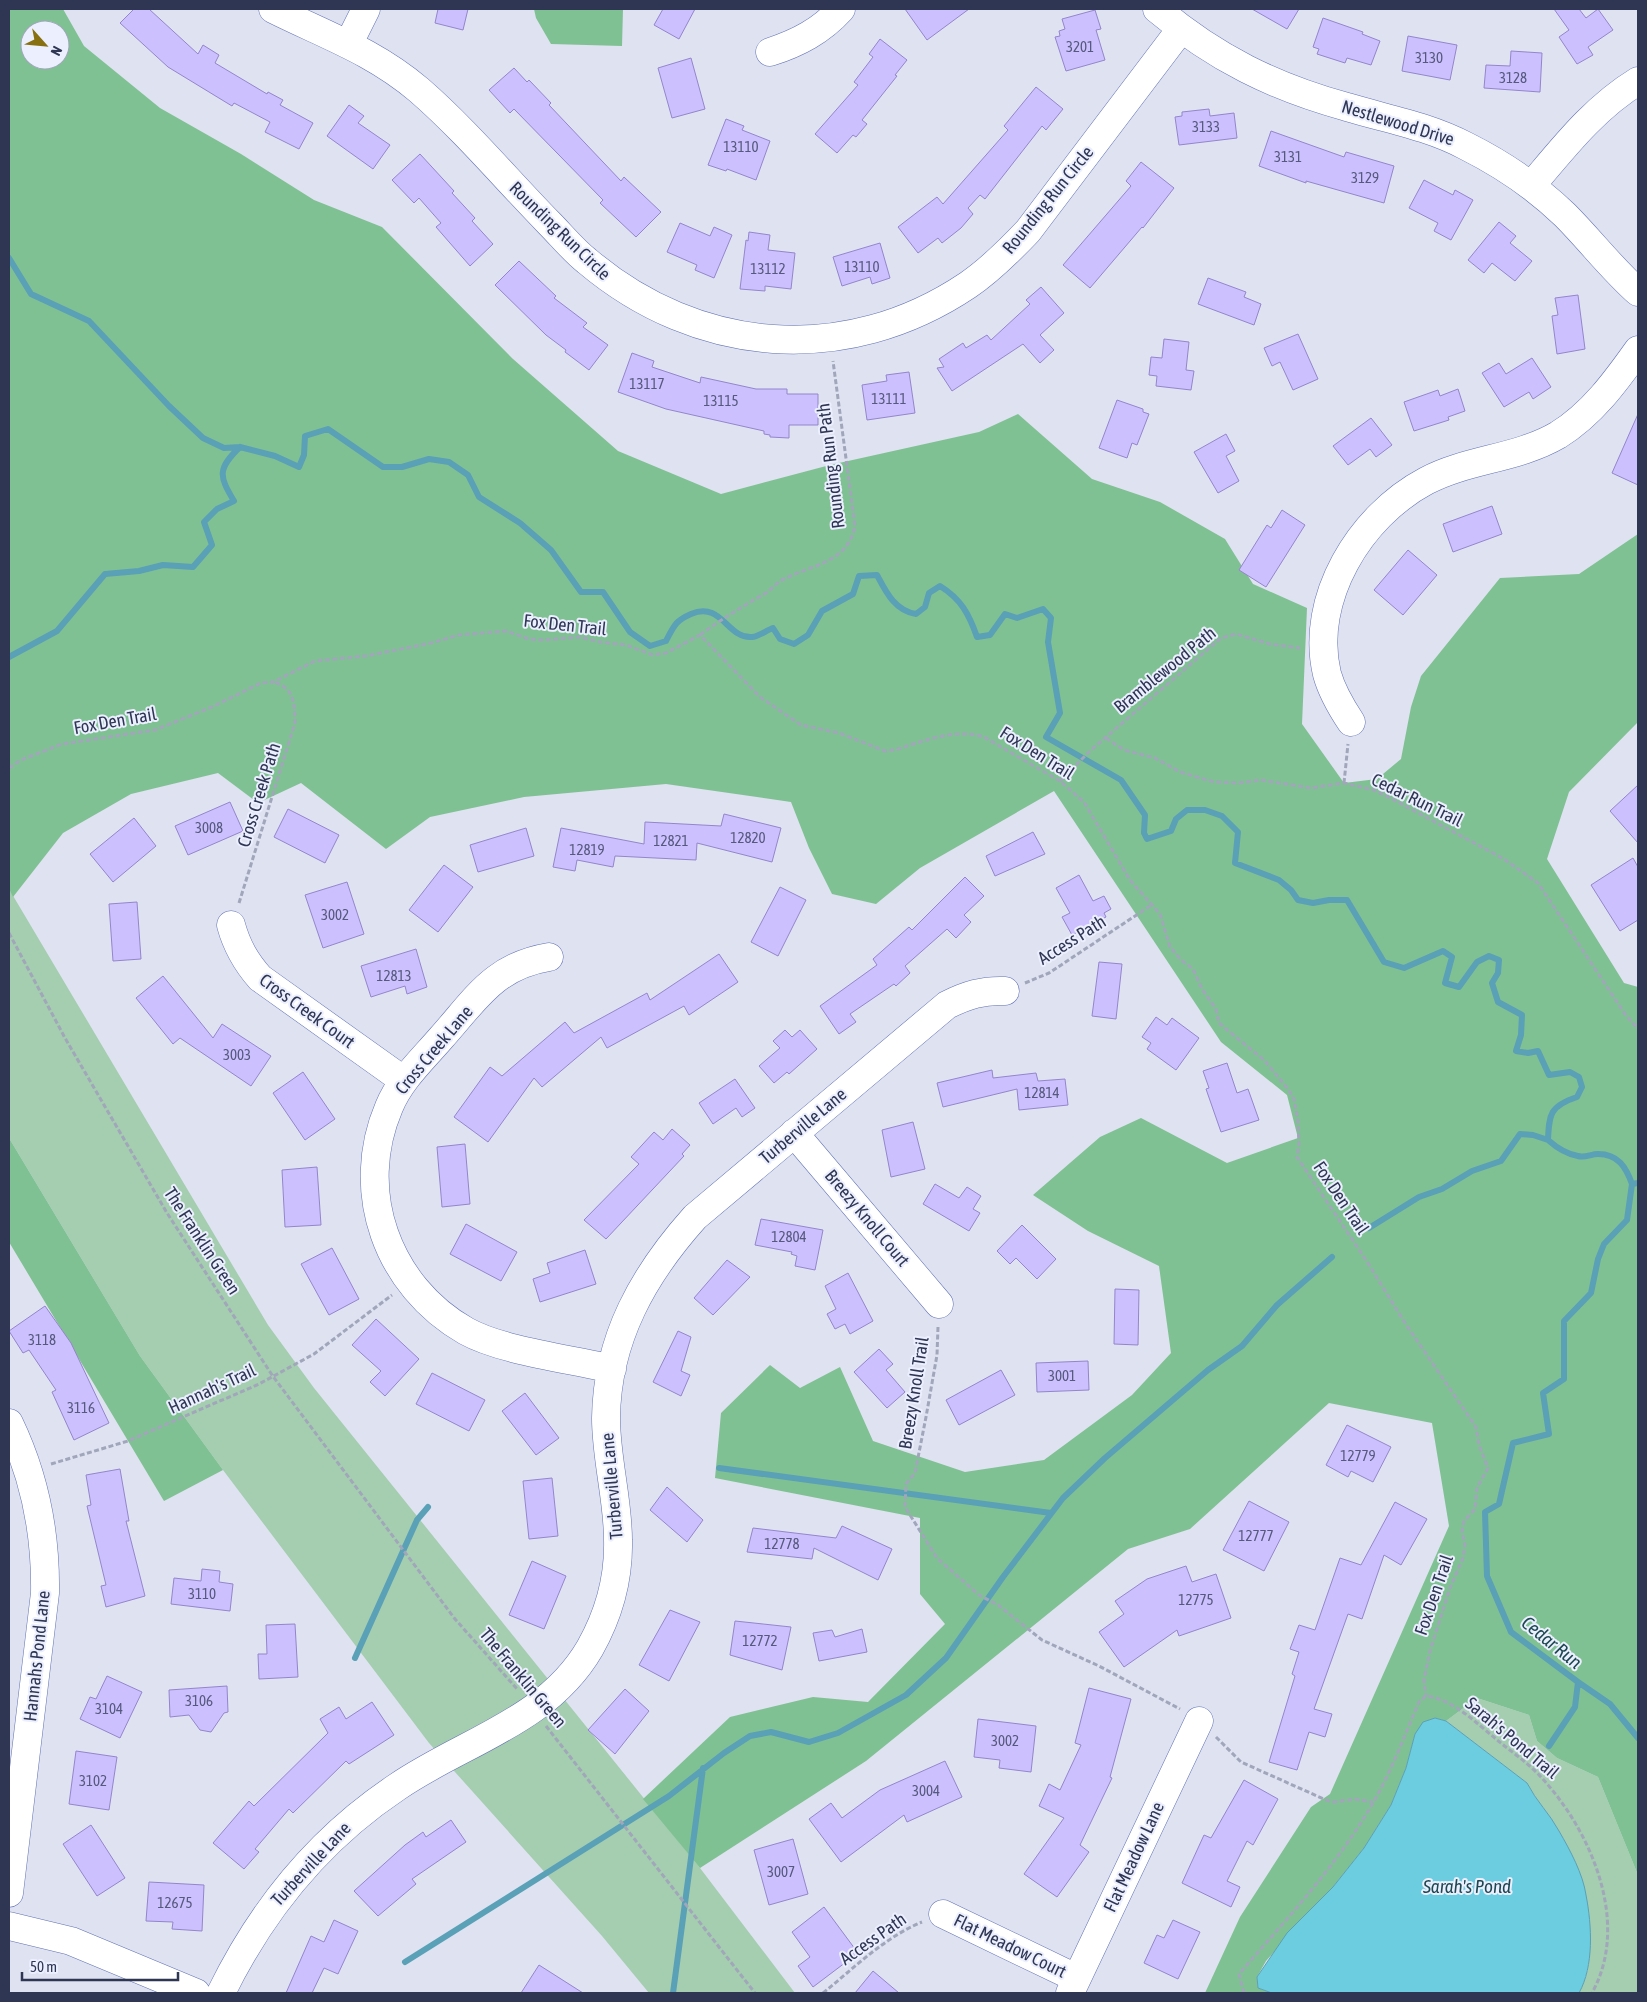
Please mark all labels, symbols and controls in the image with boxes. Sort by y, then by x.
north arrow [20,20,70,70]
house number: 3201 [1066,38,1094,55]
text: N [48,44,66,58]
house number: 3130 [1415,49,1443,66]
house number: 3128 [1499,69,1527,86]
street label: Nestlewood Drive [1339,95,1457,150]
house number: 3133 [1192,118,1220,135]
house number: 13110 [723,138,759,155]
street label: Rounding Run Circle [998,142,1097,258]
house number: 3131 [1274,148,1302,165]
house number: 3129 [1351,169,1379,186]
street label: Rounding Run Circle [505,177,615,284]
house number: 13110 [844,258,880,275]
house number: 13112 [750,260,786,277]
house number: 13117 [629,375,665,392]
house number: 13111 [871,390,907,407]
house number: 13115 [703,392,739,409]
street label: Rounding Run Path [812,402,849,530]
street label: Fox Den Trail [522,610,608,639]
street label: Bramblewood Path [1109,622,1220,717]
street label: Fox Den Trail [72,703,158,738]
street label: Fox Den Trail [996,722,1078,784]
street label: Cross Creek Path [233,740,284,849]
street label: Cedar Run Trail [1368,768,1466,831]
house number: 3008 [195,819,223,836]
house number: 12820 [730,829,766,846]
house number: 12821 [653,832,689,849]
house number: 12819 [569,841,605,858]
house number: 3002 [321,906,349,923]
street label: Access Path [1034,910,1110,969]
house number: 12813 [376,967,412,984]
street label: Cross Creek Court [256,969,359,1052]
street label: Cross Creek Lane [390,1001,477,1098]
house number: 3003 [223,1046,251,1063]
street label: Turberville Lane [755,1083,850,1168]
house number: 12814 [1024,1084,1060,1101]
street label: Fox Den Trail [1309,1157,1374,1238]
street label: Breezy Knoll Court [821,1165,914,1270]
street label: The Franklin Green [160,1183,245,1298]
house number: 12804 [771,1228,807,1245]
house number: 3118 [28,1331,56,1348]
street label: Breezy Knoll Trail [894,1335,933,1451]
street label: Hannah's Trail [165,1359,259,1418]
house number: 3001 [1048,1367,1076,1384]
house number: 3116 [67,1399,95,1416]
street label: Turberville Lane [596,1432,627,1540]
house number: 12779 [1340,1447,1376,1464]
house number: 12777 [1238,1527,1274,1544]
house number: 12778 [764,1535,800,1552]
street label: Fox Den Trail [1410,1552,1457,1638]
house number: 3110 [188,1585,216,1602]
street label: Hannahs Pond Lane [19,1590,54,1722]
house number: 12775 [1178,1591,1214,1608]
water label: Cedar Run [1518,1611,1586,1673]
street label: The Franklin Green [476,1624,571,1732]
house number: 12772 [742,1632,778,1649]
house number: 3106 [185,1692,213,1709]
street label: Sarah's Pond Trail [1461,1693,1563,1783]
house number: 3104 [95,1700,123,1717]
house number: 3002 [991,1732,1019,1749]
house number: 3102 [79,1772,107,1789]
house number: 3004 [912,1782,940,1799]
street label: Flat Meadow Lane [1099,1798,1168,1915]
street label: Turberville Lane [267,1817,355,1910]
house number: 3007 [767,1863,795,1880]
water label: Sarah's Pond [1422,1875,1511,1897]
house number: 12675 [157,1894,193,1911]
street label: Access Path [835,1908,910,1969]
street label: Flat Meadow Court [951,1909,1070,1982]
scale bar [22,1950,179,1982]
text: 50 m [30,1958,57,1975]

